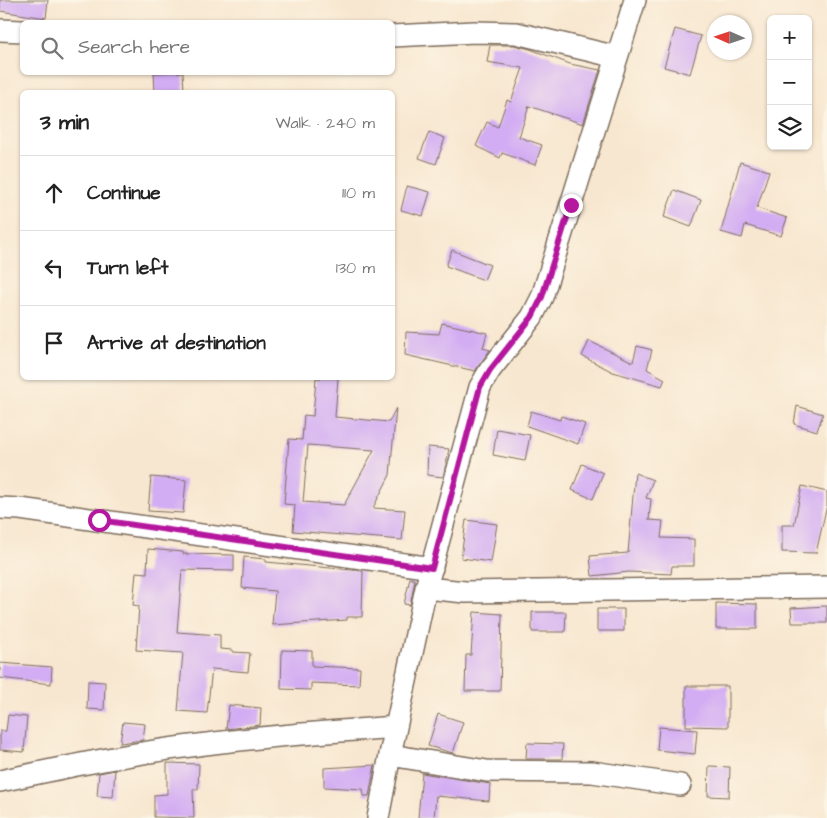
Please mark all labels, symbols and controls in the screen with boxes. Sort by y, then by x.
north arrow [707,15,752,60]
map controls [767,15,812,150]
button: + [767,15,812,60]
search box [20,20,395,75]
icon: search [38,34,66,62]
text: Search here [78,34,190,61]
button: − [767,60,812,105]
button: layers [767,105,812,150]
text: 3 min [40,108,89,137]
text: Walk · 240 m [275,112,375,134]
icon: ahead [40,179,68,207]
text: Continue [87,180,161,207]
text: 110 m [342,182,375,204]
route end [560,194,583,217]
icon: left [40,254,68,282]
text: Turn left [87,255,168,282]
text: 130 m [336,257,375,279]
icon: arrive [40,329,68,357]
text: Arrive at destination [87,330,266,357]
route start [88,509,111,532]

